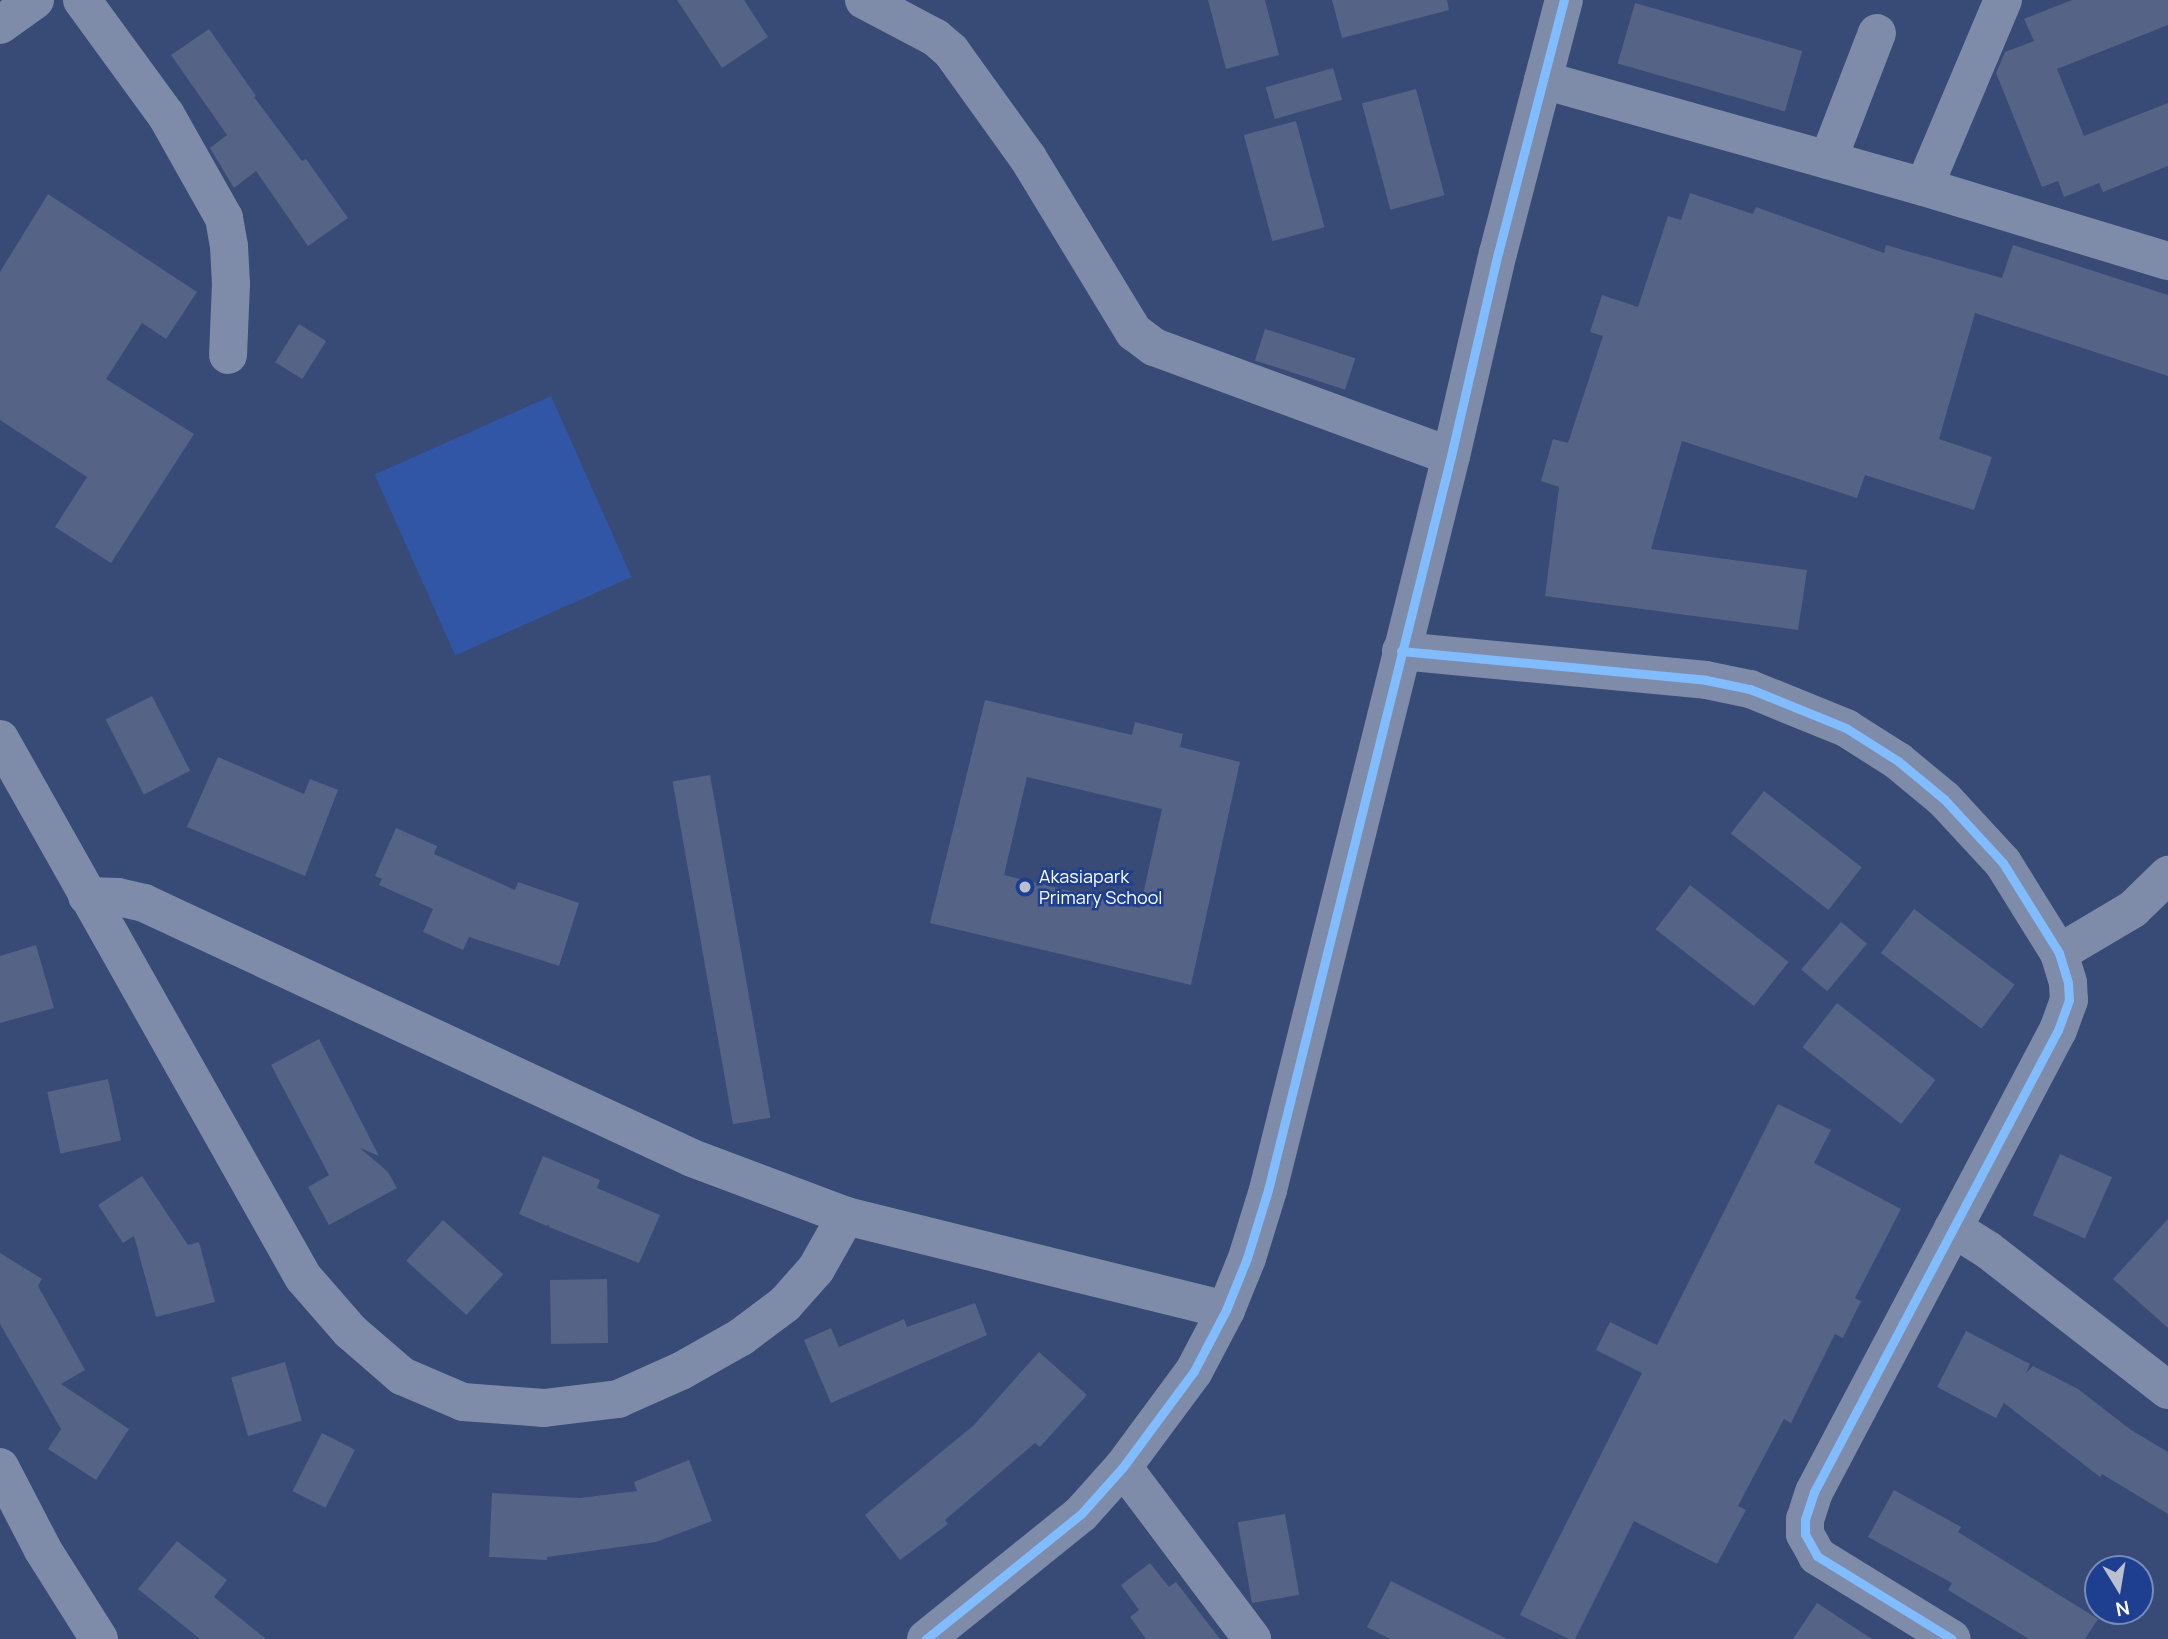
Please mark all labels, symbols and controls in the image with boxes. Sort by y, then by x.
place label: Akasiapark Primary School [1039,866,1163,908]
marker: Akasiapark Primary School [1017,879,1033,895]
north arrow [2084,1555,2154,1625]
text: N [2113,1595,2132,1623]

